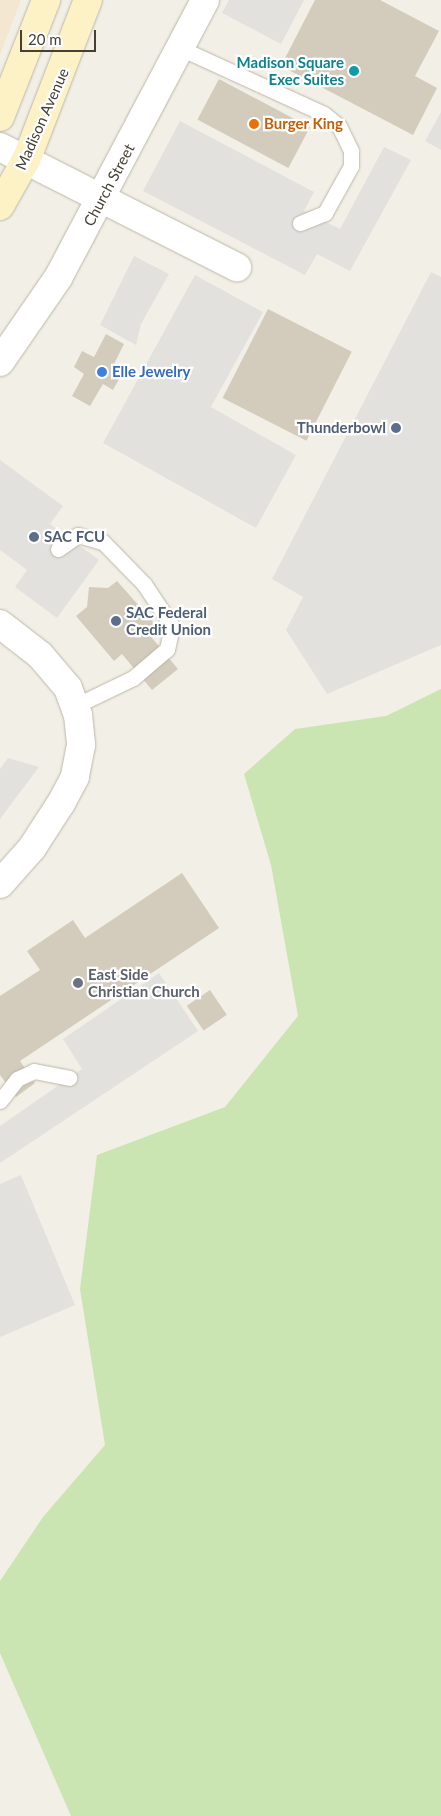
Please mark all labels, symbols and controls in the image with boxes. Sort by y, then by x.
scale bar [22,20,99,52]
text: 20 m [28,30,62,48]
place label: Madison Square Exec Suites [237,53,344,88]
street label: Madison Avenue [11,65,73,173]
marker: Madison Square Exec Suites [348,65,360,77]
place label: Burger King [264,115,343,133]
marker: Burger King [248,118,260,130]
street label: Church Street [80,141,138,229]
place label: Elle Jewelry [112,363,191,381]
marker: Elle Jewelry [96,366,108,378]
place label: Thunderbowl [297,419,386,437]
marker: Thunderbowl [390,422,402,434]
place label: SAC FCU [44,528,105,546]
marker: SAC FCU [28,531,40,543]
place label: SAC Federal Credit Union [126,603,211,638]
marker: SAC Federal Credit Union [110,615,122,627]
place label: East Side Christian Church [88,965,200,1000]
marker: East Side Christian Church [72,977,84,989]

